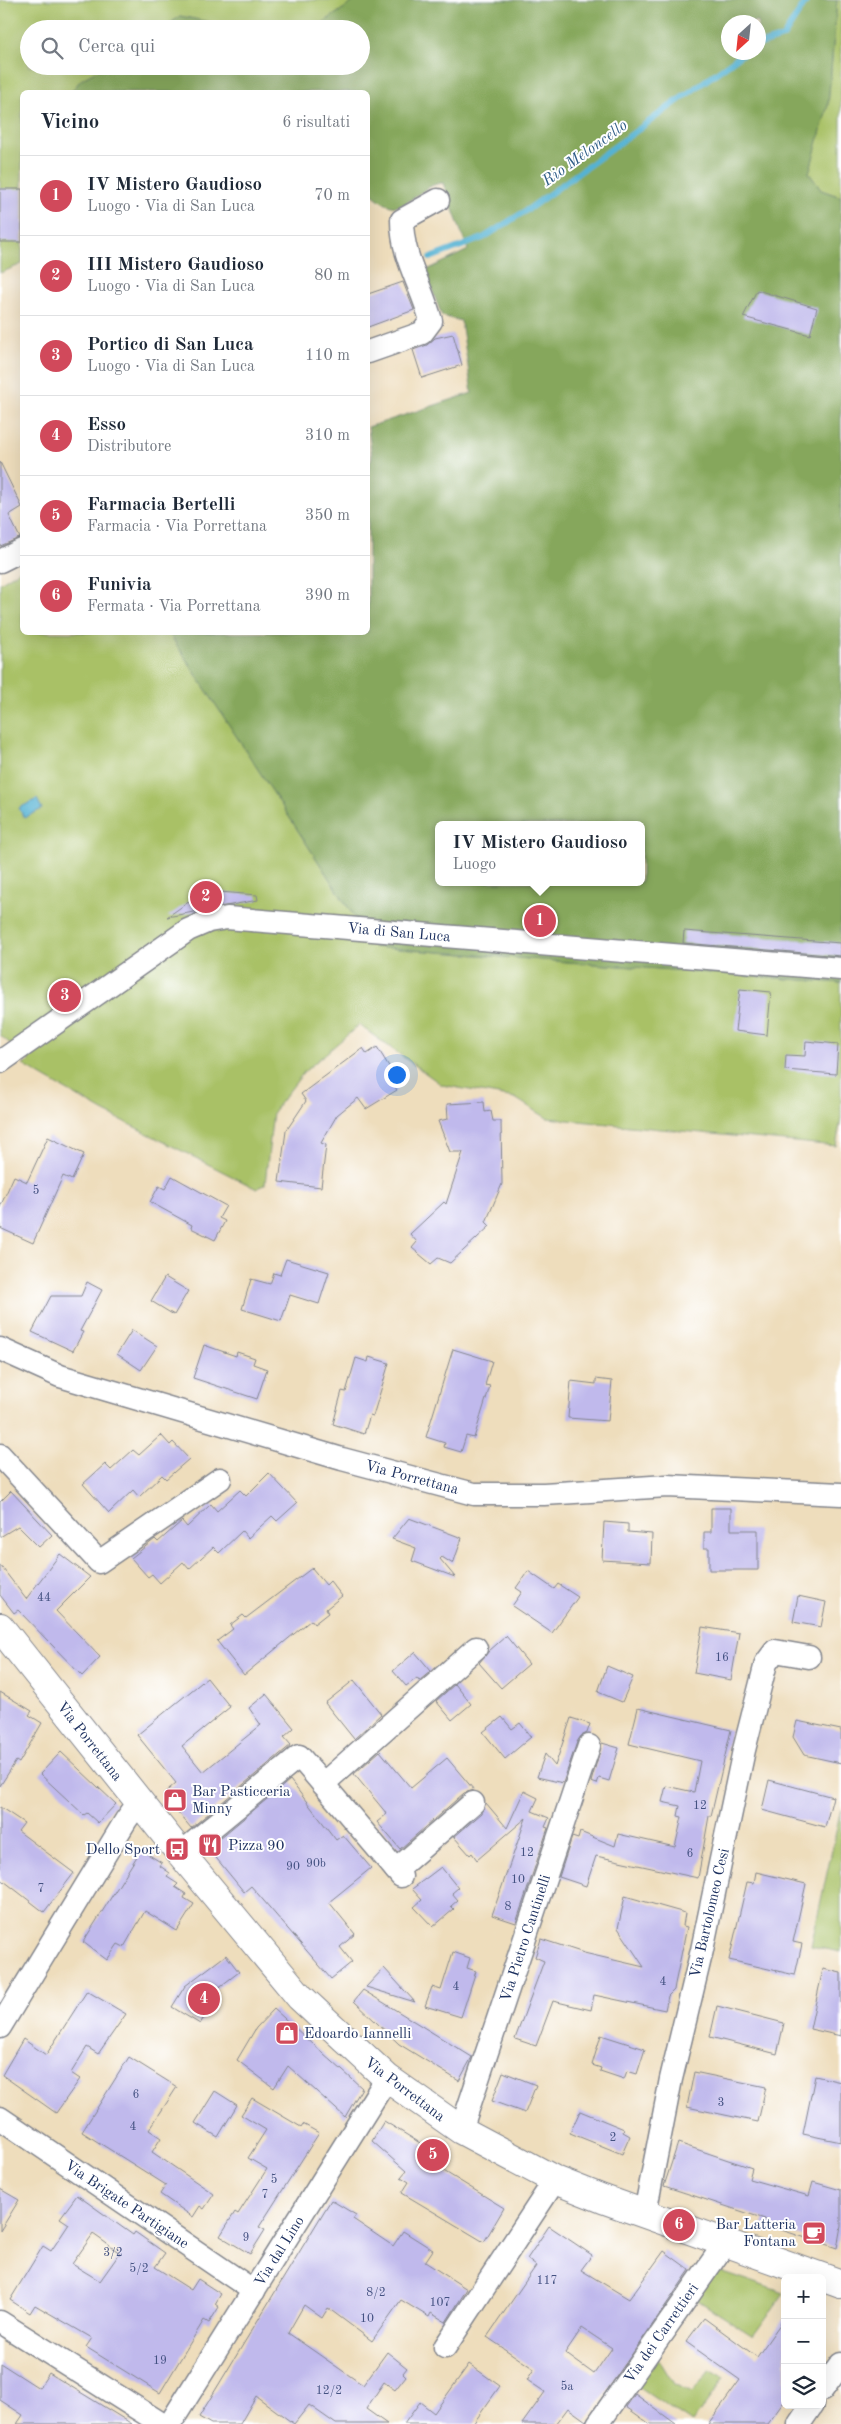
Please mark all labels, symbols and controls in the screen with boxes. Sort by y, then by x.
north arrow [721,15,766,60]
search box [20,20,370,75]
icon: search [38,34,66,62]
text: Cerca qui [78,38,155,57]
text: Vicino [40,112,99,133]
text: 6 risultati [282,115,350,131]
water label: Rio Meloncello [539,118,631,190]
text: IV Mistero Gaudioso [87,176,262,195]
text: 1 [51,188,61,204]
text: 70 m [314,188,350,204]
text: Luogo · Via di San Luca [87,199,255,215]
text: III Mistero Gaudioso [87,256,264,275]
text: 2 [51,268,61,284]
text: 80 m [314,268,350,284]
text: Luogo · Via di San Luca [87,279,255,295]
text: Portico di San Luca [87,336,254,355]
text: 3 [51,348,61,364]
text: 110 m [305,348,350,364]
text: Luogo · Via di San Luca [87,359,255,375]
text: Esso [87,416,126,435]
text: 4 [51,428,61,444]
text: 310 m [305,428,350,444]
text: Distributore [87,439,171,455]
text: Farmacia Bertelli [87,496,235,515]
text: 5 [51,508,61,524]
text: 350 m [305,508,350,524]
text: Farmacia · Via Porrettana [87,519,267,535]
text: Funivia [87,576,152,595]
text: 6 [51,588,61,604]
text: 390 m [305,588,350,604]
text: Fermata · Via Porrettana [87,599,261,615]
popup [435,821,645,886]
text: IV Mistero Gaudioso [452,834,628,853]
text: Luogo [452,857,496,873]
pin: 2 [190,878,222,916]
pin: 1 [524,902,556,940]
street label: Via di San Luca [347,922,452,946]
pin: 3 [49,977,81,1015]
your location [384,1062,410,1088]
house number: 5 [33,1184,40,1197]
street label: Via Porrettana [363,1459,461,1498]
house number: 44 [37,1592,51,1604]
house number: 16 [715,1652,729,1664]
street label: Via Porrettana [53,1699,125,1785]
place label: Bar Pasticceria Minny [192,1785,291,1817]
shop icon: Bar Pasticceria Minny [162,1787,188,1813]
house number: 12 [693,1800,707,1812]
restaurant icon: Pizza 90 [197,1832,223,1858]
bus stop icon: Dello Sport [164,1836,190,1862]
place label: Pizza 90 [228,1839,284,1854]
place label: Dello Sport [86,1843,160,1858]
house number: 12 [520,1847,534,1859]
street label: Via Bartolomeo Cesi [688,1847,733,1980]
house number: 6 [687,1848,694,1860]
house number: 90b [306,1858,326,1870]
house number: 90 [286,1861,300,1873]
street label: Via Pietro Cantinelli [499,1873,554,2004]
house number: 10 [511,1874,525,1886]
house number: 7 [38,1883,44,1895]
house number: 8 [505,1901,512,1913]
house number: 4 [660,1976,667,1988]
pin: 4 [188,1980,220,2018]
house number: 4 [453,1981,460,1993]
shop icon: Edoardo Iannelli [274,2020,300,2046]
place label: Edoardo Iannelli [304,2027,411,2042]
street label: Via Porrettana [361,2055,447,2125]
house number: 6 [133,2089,140,2101]
house number: 3 [718,2097,724,2109]
house number: 4 [130,2121,137,2133]
house number: 2 [610,2132,616,2144]
pin: 5 [417,2136,449,2174]
street label: Via Brigate Partigiane [61,2158,191,2252]
house number: 5 [271,2173,278,2186]
house number: 7 [262,2189,268,2201]
pin: 6 [663,2206,695,2244]
street label: Via dal Lino [253,2214,308,2290]
place label: Bar Latteria Fontana [715,2218,797,2250]
cafe icon: Bar Latteria Fontana [801,2220,827,2246]
house number: 9 [243,2232,249,2244]
house number: 3/2 [103,2247,123,2259]
house number: 5/2 [129,2262,149,2275]
map controls [781,2274,826,2409]
button: + [781,2274,826,2319]
house number: 117 [537,2275,557,2287]
street label: Via dei Carrettieri [622,2281,702,2386]
house number: 8/2 [366,2287,386,2299]
house number: 107 [430,2297,450,2309]
house number: 10 [360,2313,374,2325]
button: − [781,2319,826,2364]
house number: 19 [153,2355,167,2367]
button: layers [781,2364,826,2409]
house number: 5a [561,2380,574,2393]
house number: 12/2 [316,2385,342,2397]

